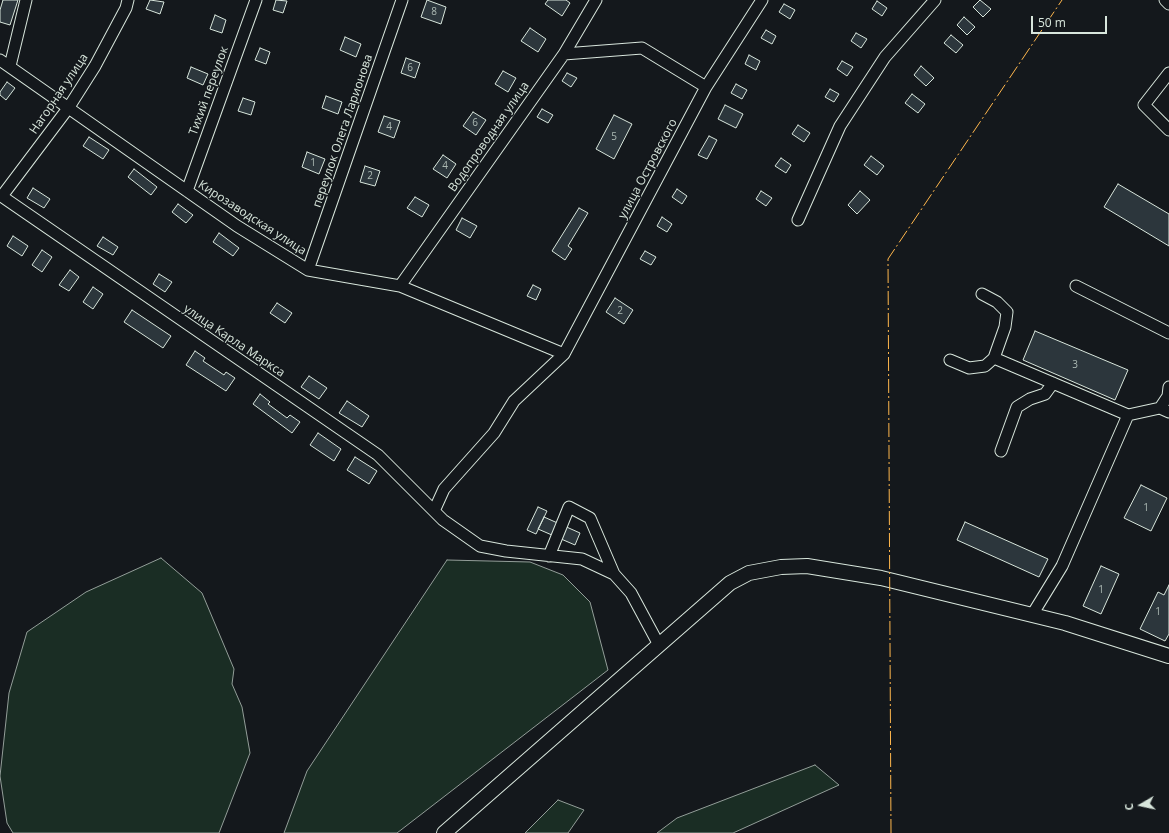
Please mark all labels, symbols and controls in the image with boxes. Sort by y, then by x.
house number: 8 [431,6,437,18]
scale bar [1033,8,1109,34]
text: 50 m [1038,14,1066,31]
street label: Тихий переулок [186,45,232,137]
street label: Нагорная улица [27,51,91,137]
street label: переулок Олега Ларионова [310,52,376,210]
house number: 6 [407,62,413,74]
street label: Водопроводная улица [446,79,532,195]
street label: улица Островского [615,116,681,222]
house number: 6 [472,117,478,129]
house number: 4 [386,121,392,133]
house number: 5 [611,131,617,143]
house number: 1 [310,157,316,169]
house number: 4 [442,160,448,172]
house number: 2 [367,170,373,182]
street label: Кирозаводская улица [195,178,309,258]
street label: улица Карла Маркса [181,302,287,380]
house number: 2 [617,305,623,317]
house number: 3 [1072,359,1078,371]
house number: 1 [1143,502,1149,514]
house number: 1 [1098,584,1104,596]
house number: 1 [1155,606,1161,618]
north arrow [1121,785,1161,825]
text: С [1121,802,1137,812]

